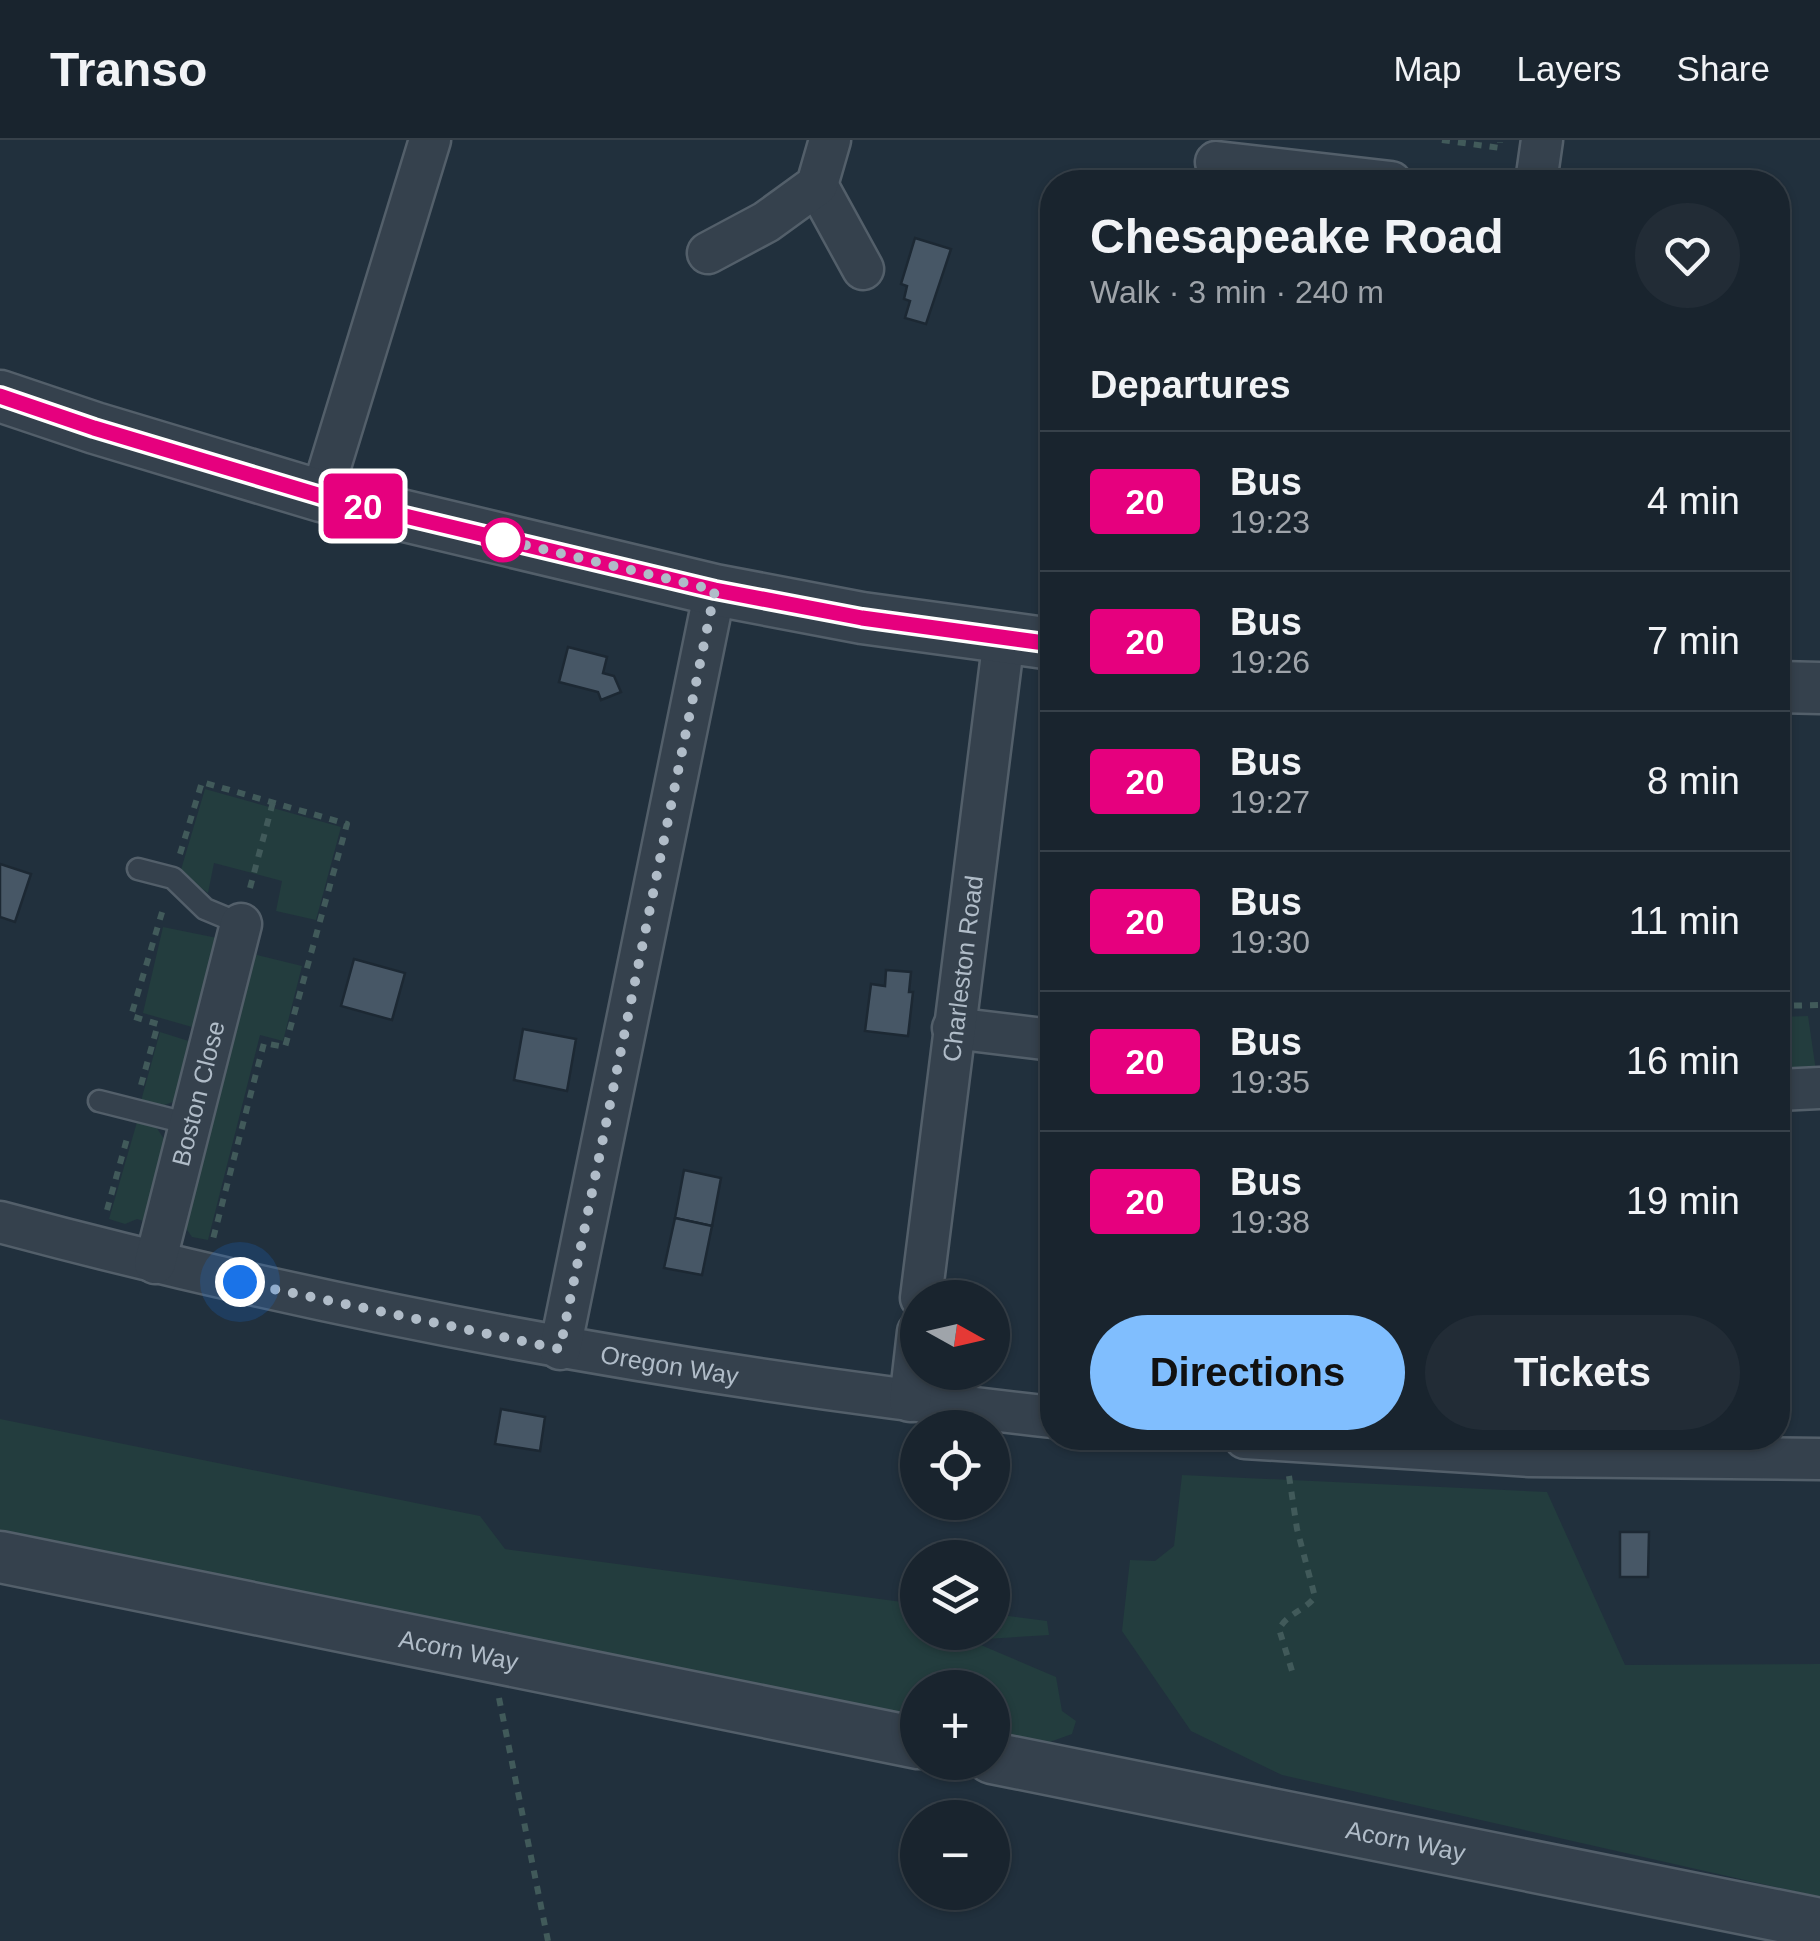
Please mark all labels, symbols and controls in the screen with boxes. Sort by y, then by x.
text: Transo [50,43,207,96]
text: Map [1393,49,1462,88]
text: Layers [1517,49,1622,88]
text: Share [1677,49,1770,88]
button: heart [1635,203,1740,308]
text: Chesapeake Road [1090,210,1504,263]
text: Walk · 3 min · 240 m [1090,274,1384,310]
text: Departures [1090,364,1291,406]
text: Bus [1230,461,1302,503]
line badge: 20 [318,474,408,538]
text: 4 min [1647,480,1740,522]
text: 20 [1126,482,1164,521]
text: 20 [344,487,382,526]
text: 19:23 [1230,504,1310,540]
unlabelled marker [482,519,524,561]
text: Bus [1230,601,1302,643]
text: 7 min [1647,620,1740,662]
text: 20 [1126,622,1164,661]
text: 19:26 [1230,644,1310,680]
text: Bus [1230,741,1302,783]
text: 8 min [1647,760,1740,802]
text: 20 [1126,762,1164,801]
text: 19:27 [1230,784,1310,820]
street label: Charleston Road [937,874,988,1063]
text: Bus [1230,881,1302,923]
text: 11 min [1629,900,1740,942]
text: 20 [1126,902,1164,941]
text: 19:30 [1230,924,1310,960]
street label: Boston Close [166,1018,230,1169]
text: Bus [1230,1021,1302,1063]
text: 16 min [1626,1040,1740,1082]
text: 20 [1126,1042,1164,1081]
text: 19:35 [1230,1064,1310,1100]
text: Bus [1230,1161,1302,1203]
text: 19 min [1626,1180,1740,1222]
text: 20 [1126,1182,1164,1221]
text: 19:38 [1230,1204,1310,1240]
your location [215,1257,265,1307]
north arrow [900,1280,1010,1390]
map controls [900,1280,1010,1910]
button: Directions [1090,1315,1405,1430]
button: Tickets [1425,1315,1740,1430]
street label: Oregon Way [598,1340,741,1390]
button: locate [900,1410,1010,1520]
button: layers [900,1540,1010,1650]
street label: Acorn Way [396,1624,521,1676]
button: + [900,1670,1010,1780]
button: − [900,1800,1010,1910]
street label: Acorn Way [1344,1815,1469,1867]

